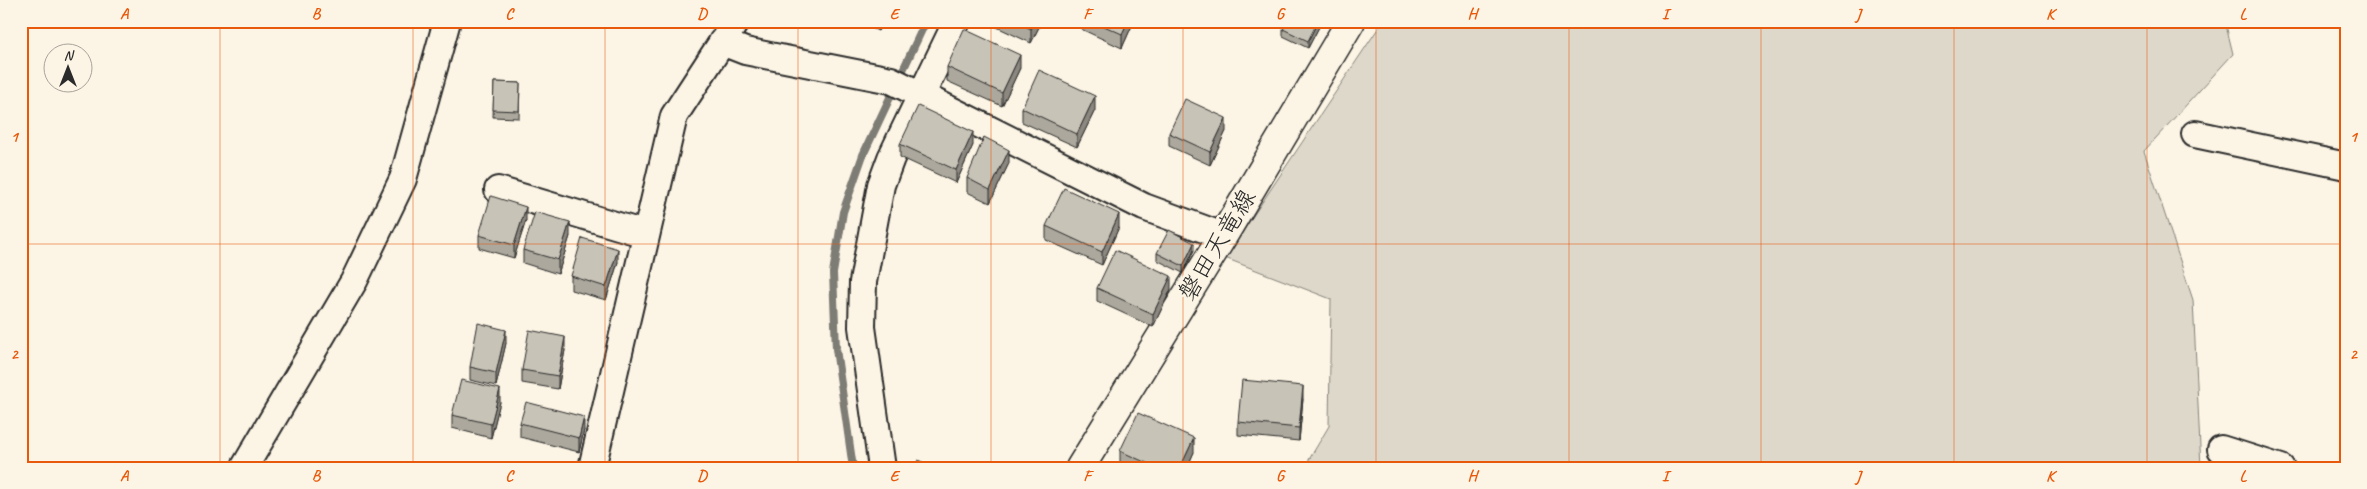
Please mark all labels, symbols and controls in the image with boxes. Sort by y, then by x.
text: A [120,4,130,24]
text: B [312,4,322,24]
text: C [505,4,515,24]
text: D [697,4,708,24]
text: E [890,4,901,24]
text: F [1083,4,1094,24]
text: G [1276,4,1286,24]
text: H [1467,4,1479,24]
text: I [1662,4,1672,24]
text: J [1854,4,1863,24]
text: K [2046,4,2058,24]
text: L [2240,4,2248,24]
north arrow [42,42,92,92]
text: N [64,47,75,64]
text: 1 [10,127,19,147]
text: 1 [2349,127,2358,147]
street label: 磐田天竜線 [1171,183,1263,307]
text: 2 [10,344,19,364]
text: 2 [2349,344,2358,364]
text: A [120,466,130,486]
text: B [312,466,322,486]
text: C [505,466,515,486]
text: D [697,466,708,486]
text: E [890,466,901,486]
text: F [1083,466,1094,486]
text: G [1276,466,1286,486]
text: H [1467,466,1479,486]
text: I [1662,466,1672,486]
text: J [1854,466,1863,486]
text: K [2046,466,2058,486]
text: L [2240,466,2248,486]

